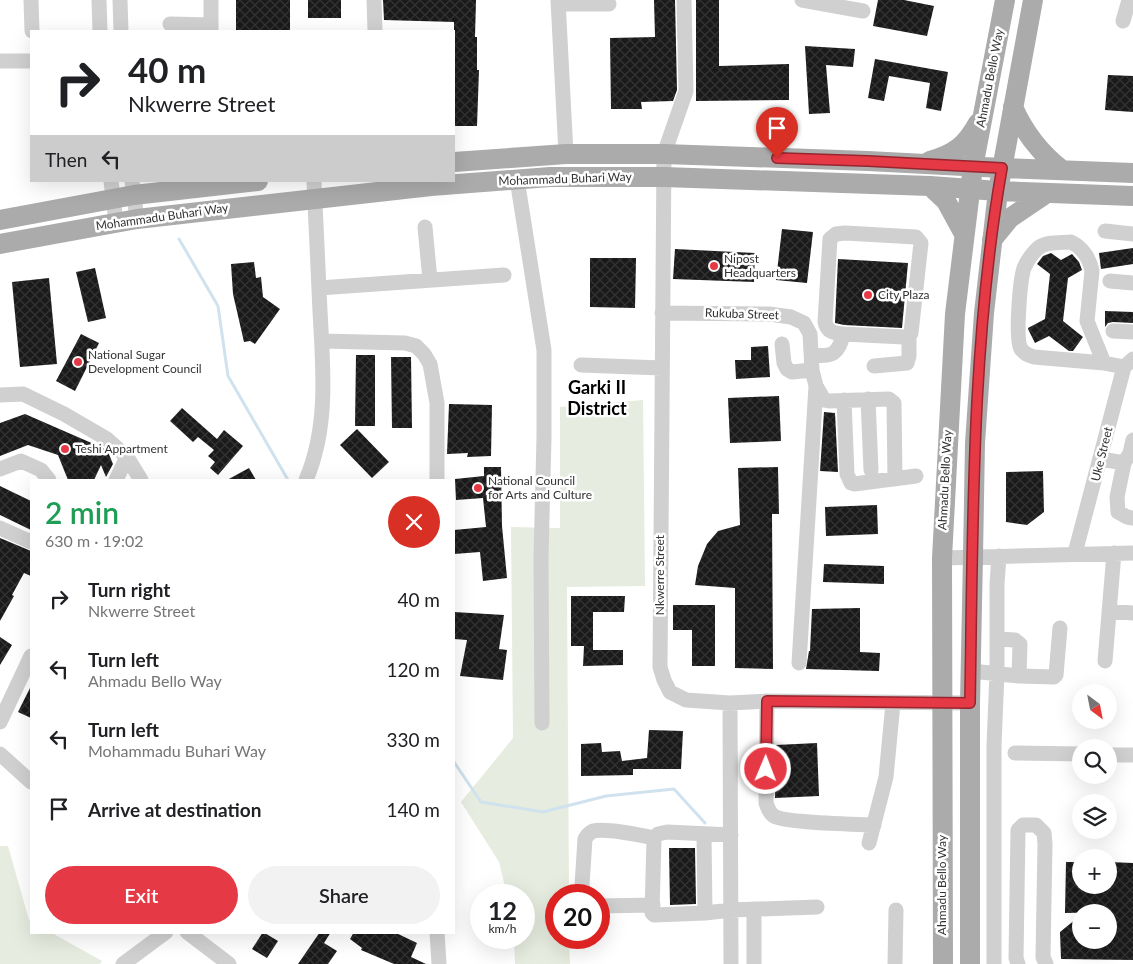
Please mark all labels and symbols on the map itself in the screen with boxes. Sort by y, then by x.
street label: Ahmadu Bello Way [973,26,1007,129]
pin [756,107,798,158]
street label: Mohammadu Buhari Way [498,169,633,188]
street label: Mohammadu Buhari Way [95,200,230,233]
place label: Nipost Headquarters [724,251,796,280]
marker: Nipost Headquarters [708,260,720,272]
place label: City Plaza [878,287,930,302]
marker: City Plaza [862,289,874,301]
street label: Rukuba Street [705,305,780,322]
place label: National Sugar Development Council [88,347,202,376]
marker: National Sugar Development Council [72,356,84,368]
district label: Garki II District [567,376,627,419]
street label: Uke Street [1088,424,1116,483]
street label: Ahmadu Bello Way [934,429,955,530]
place label: Teshi Appartment [75,441,168,456]
marker: Teshi Appartment [59,443,71,455]
place label: National Council for Arts and Culture [488,473,592,502]
marker: National Council for Arts and Culture [472,482,484,494]
street label: Nkwerre Street [652,534,667,615]
north arrow [1072,684,1118,729]
position arrow [739,742,791,794]
street label: Ahmadu Bello Way [934,834,949,935]
speed limit sign: 20 [545,884,610,949]

